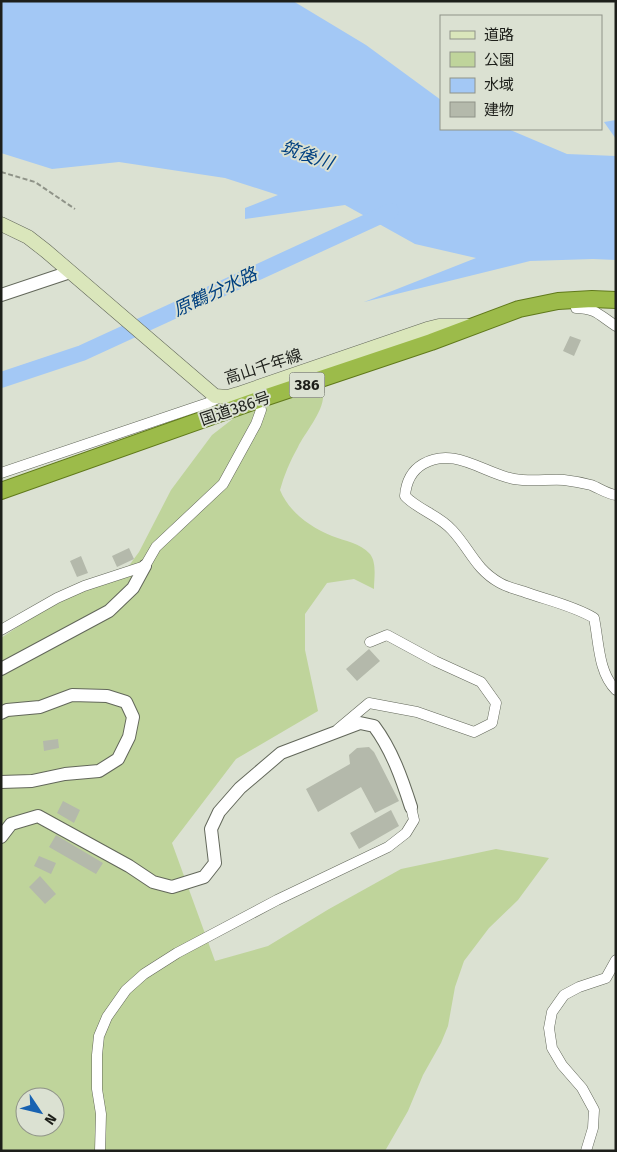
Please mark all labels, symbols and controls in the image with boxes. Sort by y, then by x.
legend [440,15,602,130]
text: 道路 [484,26,514,44]
text: 公園 [484,51,514,69]
text: 水域 [484,76,514,94]
text: 建物 [484,101,514,119]
water label: 筑後川 [278,136,338,175]
water label: 原鶴分水路 [170,262,262,321]
street label: 高山千年線 [222,345,304,388]
road number: 386 [290,372,324,398]
street label: 国道386号 [197,388,273,429]
north arrow [15,1087,65,1137]
text: N [41,1110,60,1128]

